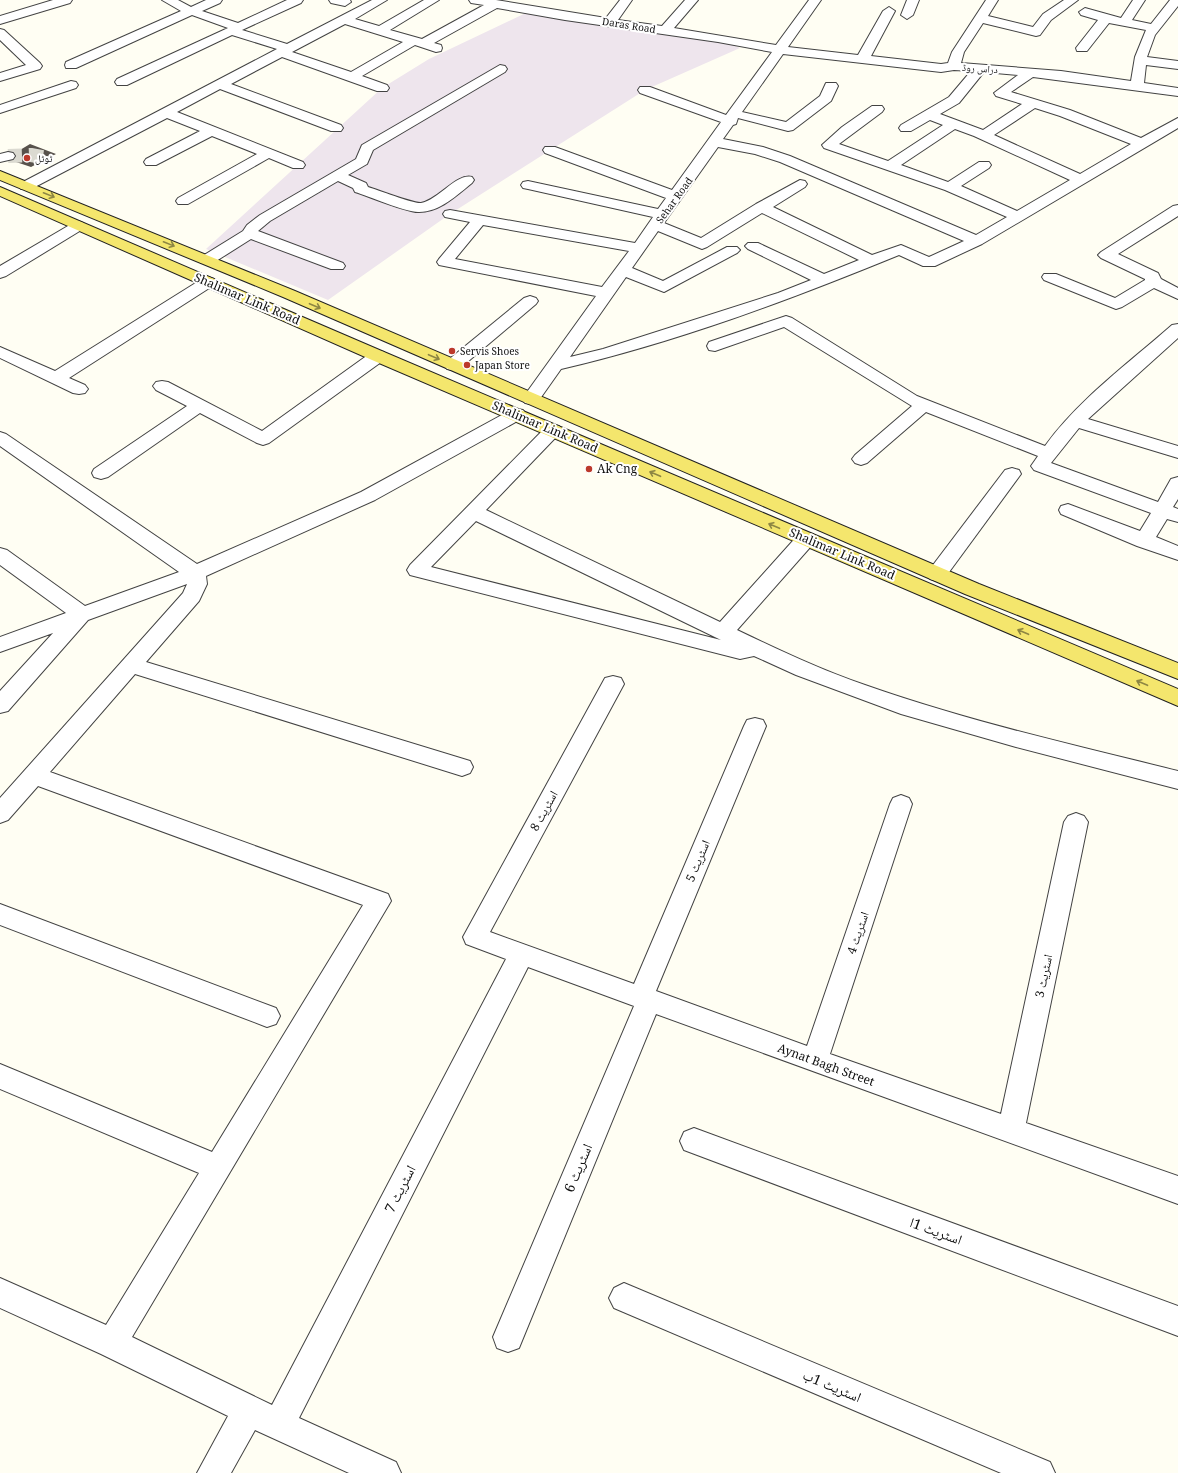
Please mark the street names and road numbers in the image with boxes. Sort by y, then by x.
street label: Daras Road [601,14,657,36]
street label: دراس روڈ [962,60,998,76]
street label: Sehar Road [652,174,696,226]
street label: Shalimar Link Road [192,269,303,329]
street label: Shalimar Link Road [490,397,601,457]
street label: Shalimar Link Road [787,524,898,584]
street label: اسٹریٹ 8 [526,787,562,834]
street label: اسٹریٹ 5 [681,837,714,884]
street label: اسٹریٹ 4 [842,909,873,956]
street label: اسٹریٹ 3 [1031,953,1056,999]
street label: Aynat Bagh Street [775,1039,877,1090]
street label: اسٹریٹ 6 [559,1141,596,1195]
street label: اسٹریٹ 7 [380,1162,420,1216]
street label: اسٹریٹ 1ا [907,1212,965,1249]
street label: اسٹریٹ 1ب [800,1365,864,1406]

